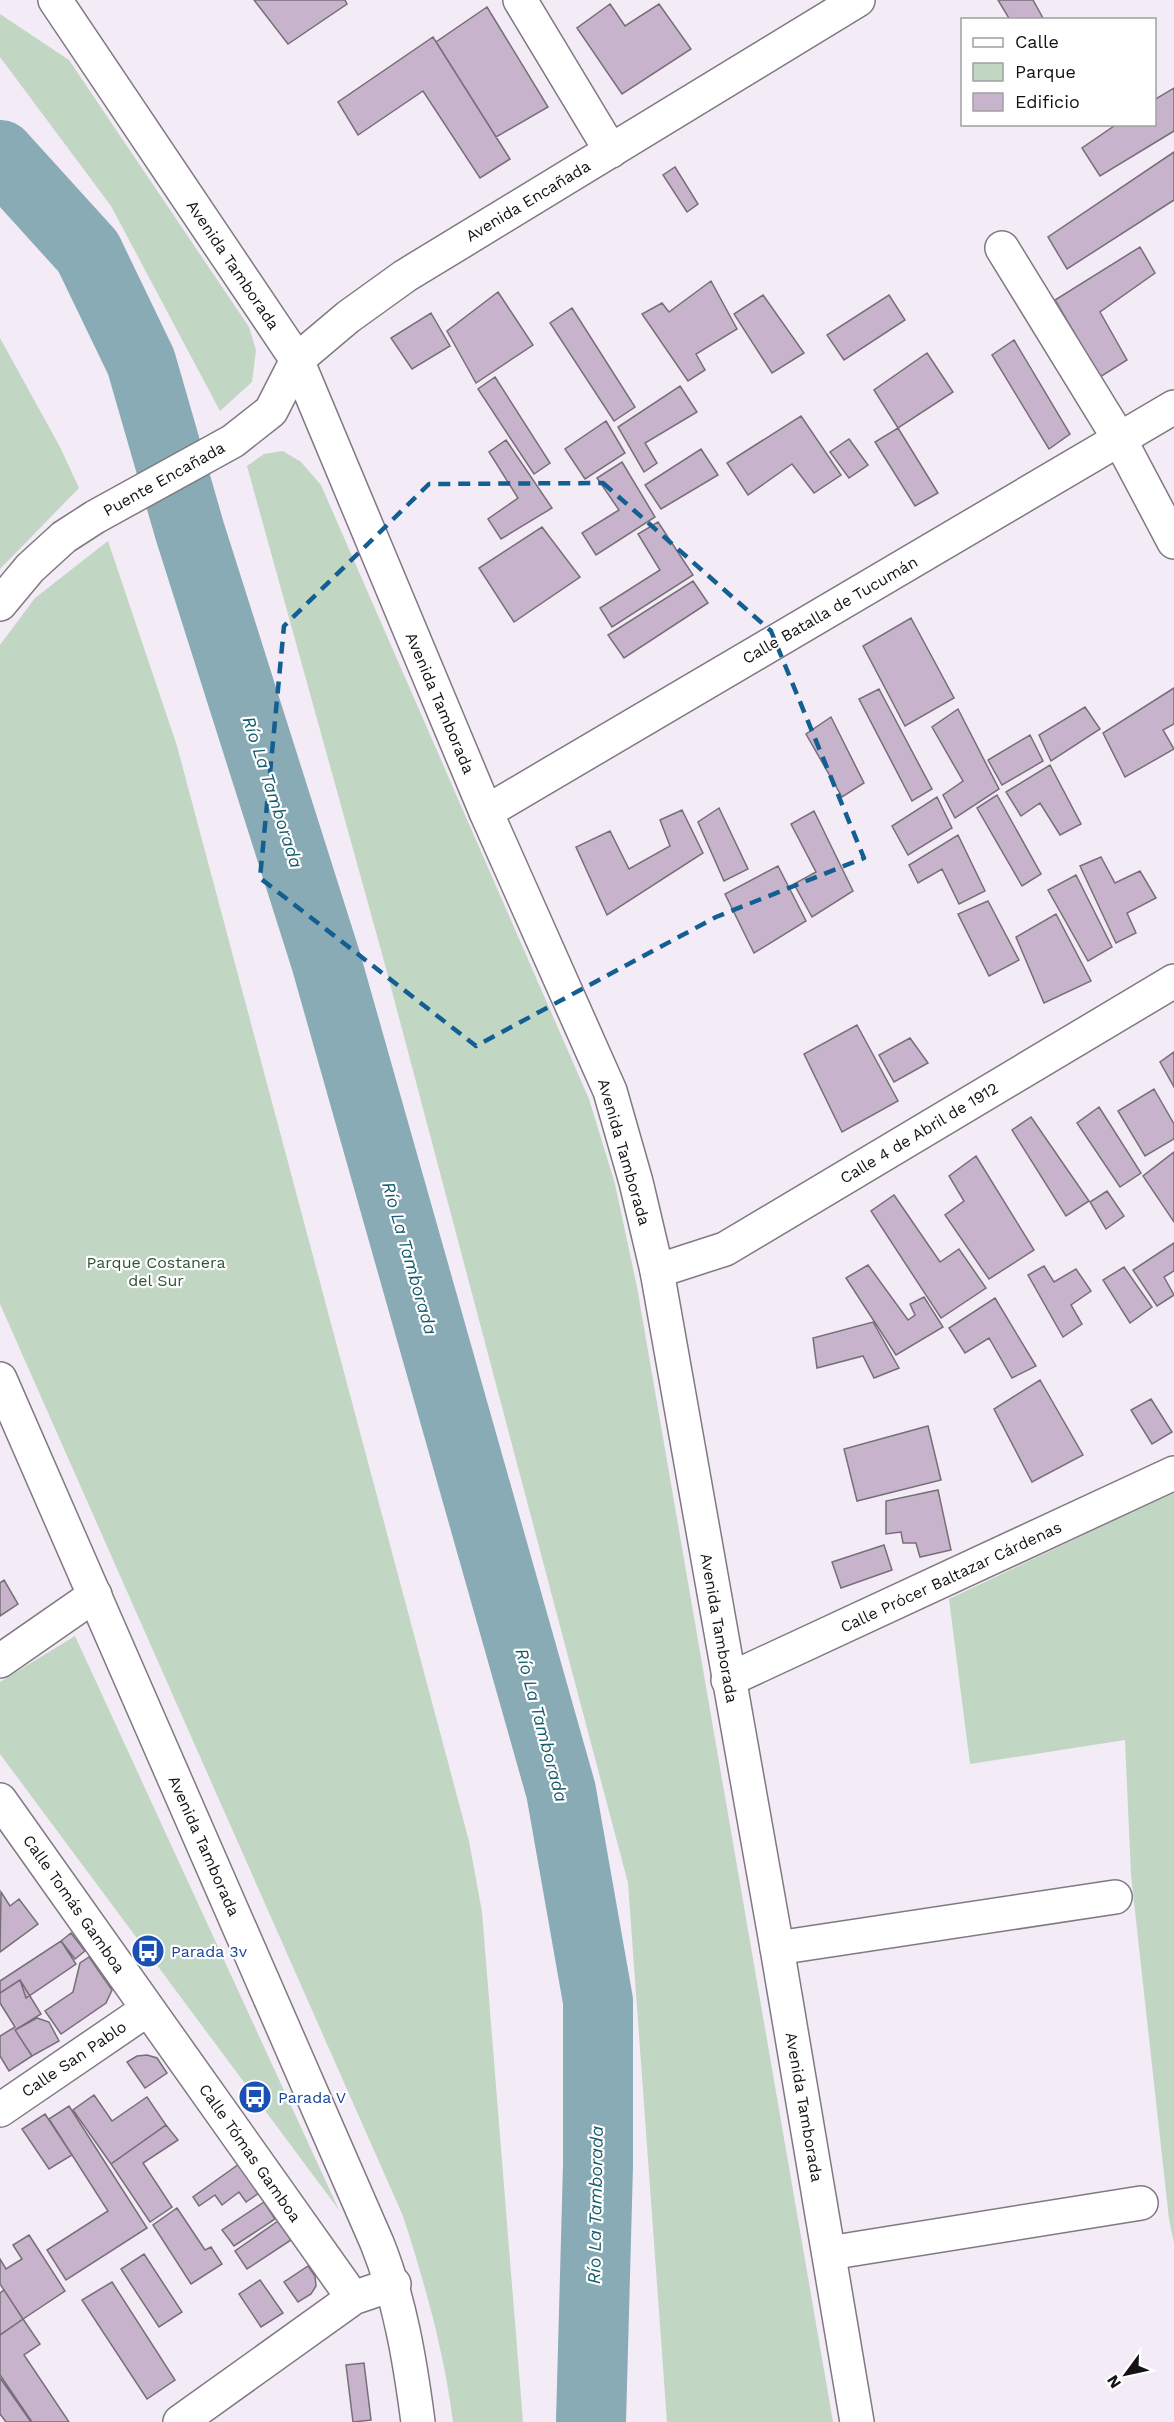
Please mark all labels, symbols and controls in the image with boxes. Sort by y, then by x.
legend [961,18,1156,126]
text: Calle [1015,31,1059,52]
text: Parque [1015,61,1076,82]
text: Edificio [1015,91,1080,112]
street label: Avenida Encañada [462,156,594,246]
street label: Avenida Tamborada [183,197,283,333]
street label: Puente Encañada [100,438,228,520]
street label: Calle Batalla de Tucumán [739,552,921,668]
street label: Avenida Tamborada [402,629,478,777]
water label: Río La Tamborada [239,713,307,871]
street label: Avenida Tamborada [594,1076,654,1228]
street label: Calle 4 de Abril de 1912 [837,1078,1001,1188]
water label: Río La Tamborada [378,1179,442,1337]
park label: Parque Costanera del Sur [87,1253,225,1290]
street label: Calle Prócer Baltazar Cárdenas [837,1517,1065,1637]
street label: Avenida Tamborada [696,1552,742,1704]
water label: Río La Tamborada [511,1646,573,1804]
street label: Avenida Tamborada [164,1773,244,1919]
street label: Calle Tomás Gamboa [19,1831,129,1977]
bus stop icon: Parada 3v [130,1933,166,1969]
place label: Parada 3v [171,1942,248,1961]
street label: Calle San Pablo [18,2017,130,2101]
street label: Avenida Tamborada [781,2031,827,2183]
bus stop icon: Parada V [237,2079,273,2115]
street label: Calle Tómas Gamboa [195,2080,305,2226]
place label: Parada V [278,2088,346,2107]
water label: Río La Tamborada [583,2126,607,2284]
north arrow [1096,2344,1156,2404]
text: N [1103,2372,1125,2392]

